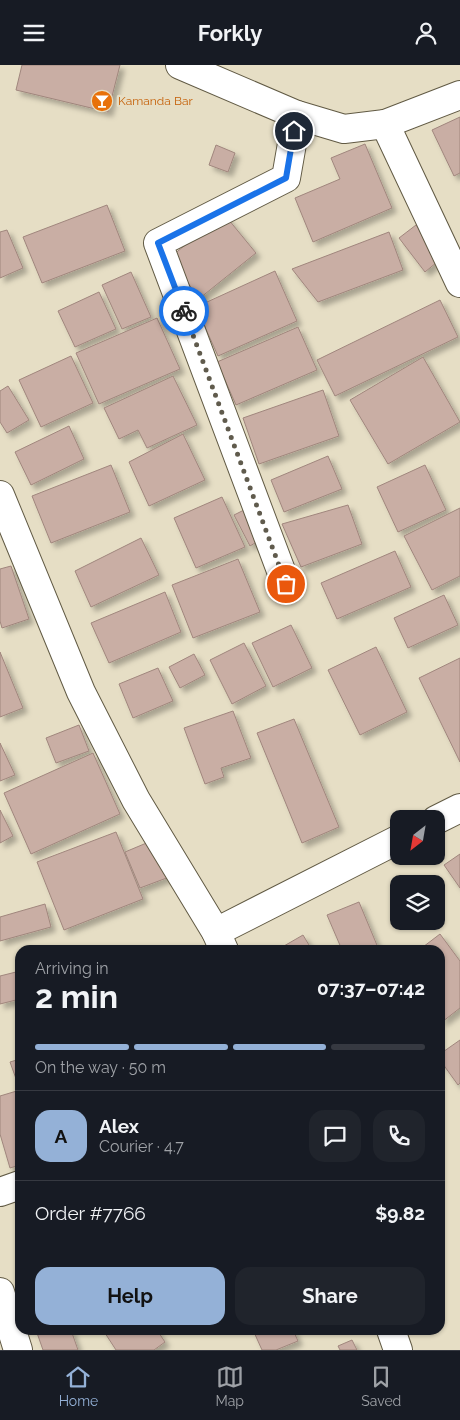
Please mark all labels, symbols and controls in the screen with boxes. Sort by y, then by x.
icon: menu [20,19,48,47]
icon: person [412,19,440,47]
text: Forkly [198,20,262,46]
bar icon: Kamanda Bar [90,89,114,113]
place label: Kamanda Bar [118,94,193,108]
pin [273,110,315,152]
icon: home [280,117,308,145]
courier [159,286,209,336]
icon: bike [170,297,198,325]
pin [265,563,307,605]
icon: bag [272,570,300,598]
north arrow [390,810,445,865]
map controls [390,810,445,930]
button: layers [390,875,445,930]
text: Arriving in [35,959,109,978]
text: 07:37–07:42 [317,977,425,999]
text: 2 min [35,978,118,1015]
text: On the way · 50 m [35,1058,166,1077]
button: chat [309,1110,361,1162]
button: phone [373,1110,425,1162]
text: Alex [99,1115,139,1137]
text: A [55,1125,67,1147]
text: Courier · 4.7 [99,1137,184,1156]
text: Order #7766 [35,1202,146,1224]
text: $9.82 [375,1202,425,1224]
button: Help [35,1267,225,1325]
button: Share [235,1267,425,1325]
tab: Home [59,1363,98,1409]
tab: Map [216,1363,244,1409]
tab: Saved [361,1363,401,1409]

